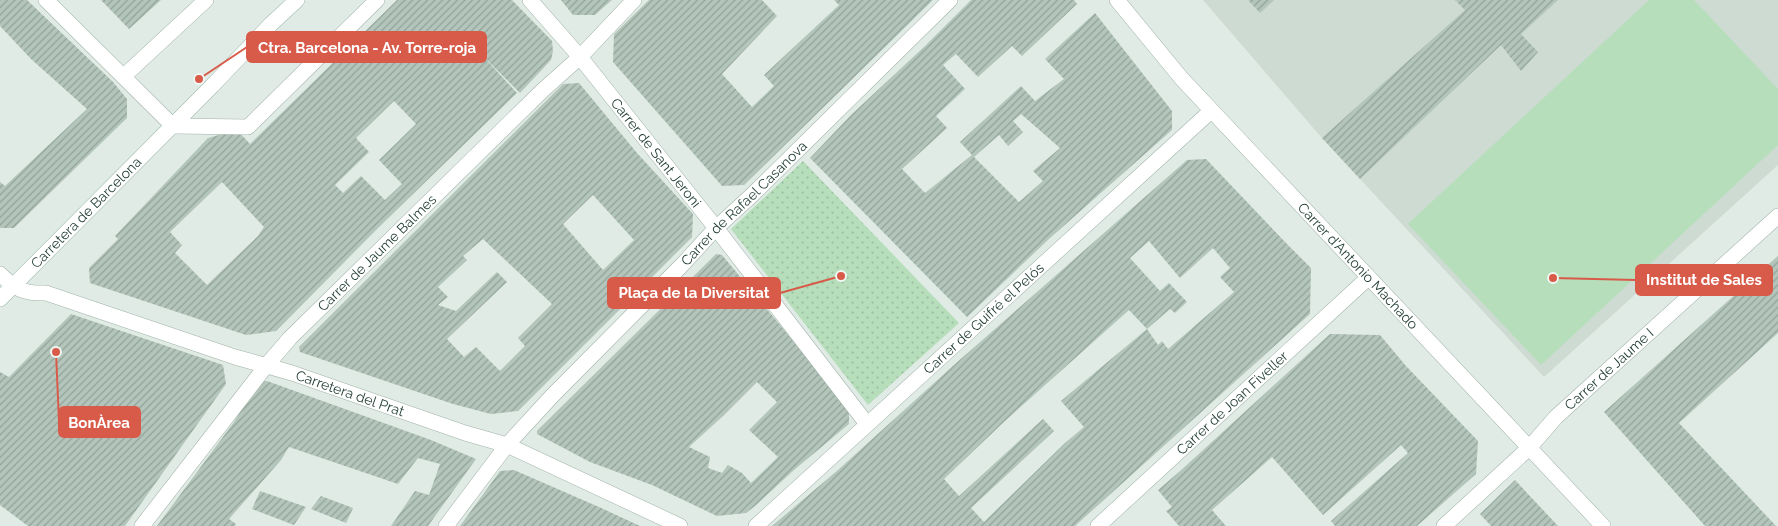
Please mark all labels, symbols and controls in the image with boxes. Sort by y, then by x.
callout: Ctra. Barcelona - Av. Torre-roja [247,32,486,62]
text: Ctra. Barcelona - Av. Torre-roja [258,39,476,57]
street label: Carrer de Sant Jeroni [608,95,704,210]
street label: Carrer de Rafael Casanova [678,138,810,269]
street label: Carretera de Barcelona [28,154,145,271]
street label: Carrer de Jaume Balmes [314,191,440,314]
street label: Carrer d'Antonio Machado [1295,199,1421,332]
street label: Carrer de Guifré el Pelós [920,259,1047,377]
callout: Institut de Sales [1636,265,1772,295]
text: Institut de Sales [1646,271,1762,289]
callout: Plaça de la Diversitat [608,278,780,308]
text: Plaça de la Diversitat [618,284,770,302]
street label: Carrer de Jaume I [1561,325,1657,413]
street label: Carrer de Joan Fiveller [1173,348,1291,458]
street label: Carretera del Prat [294,367,407,419]
callout: BonÀrea [59,407,140,437]
text: BonÀrea [68,414,130,432]

